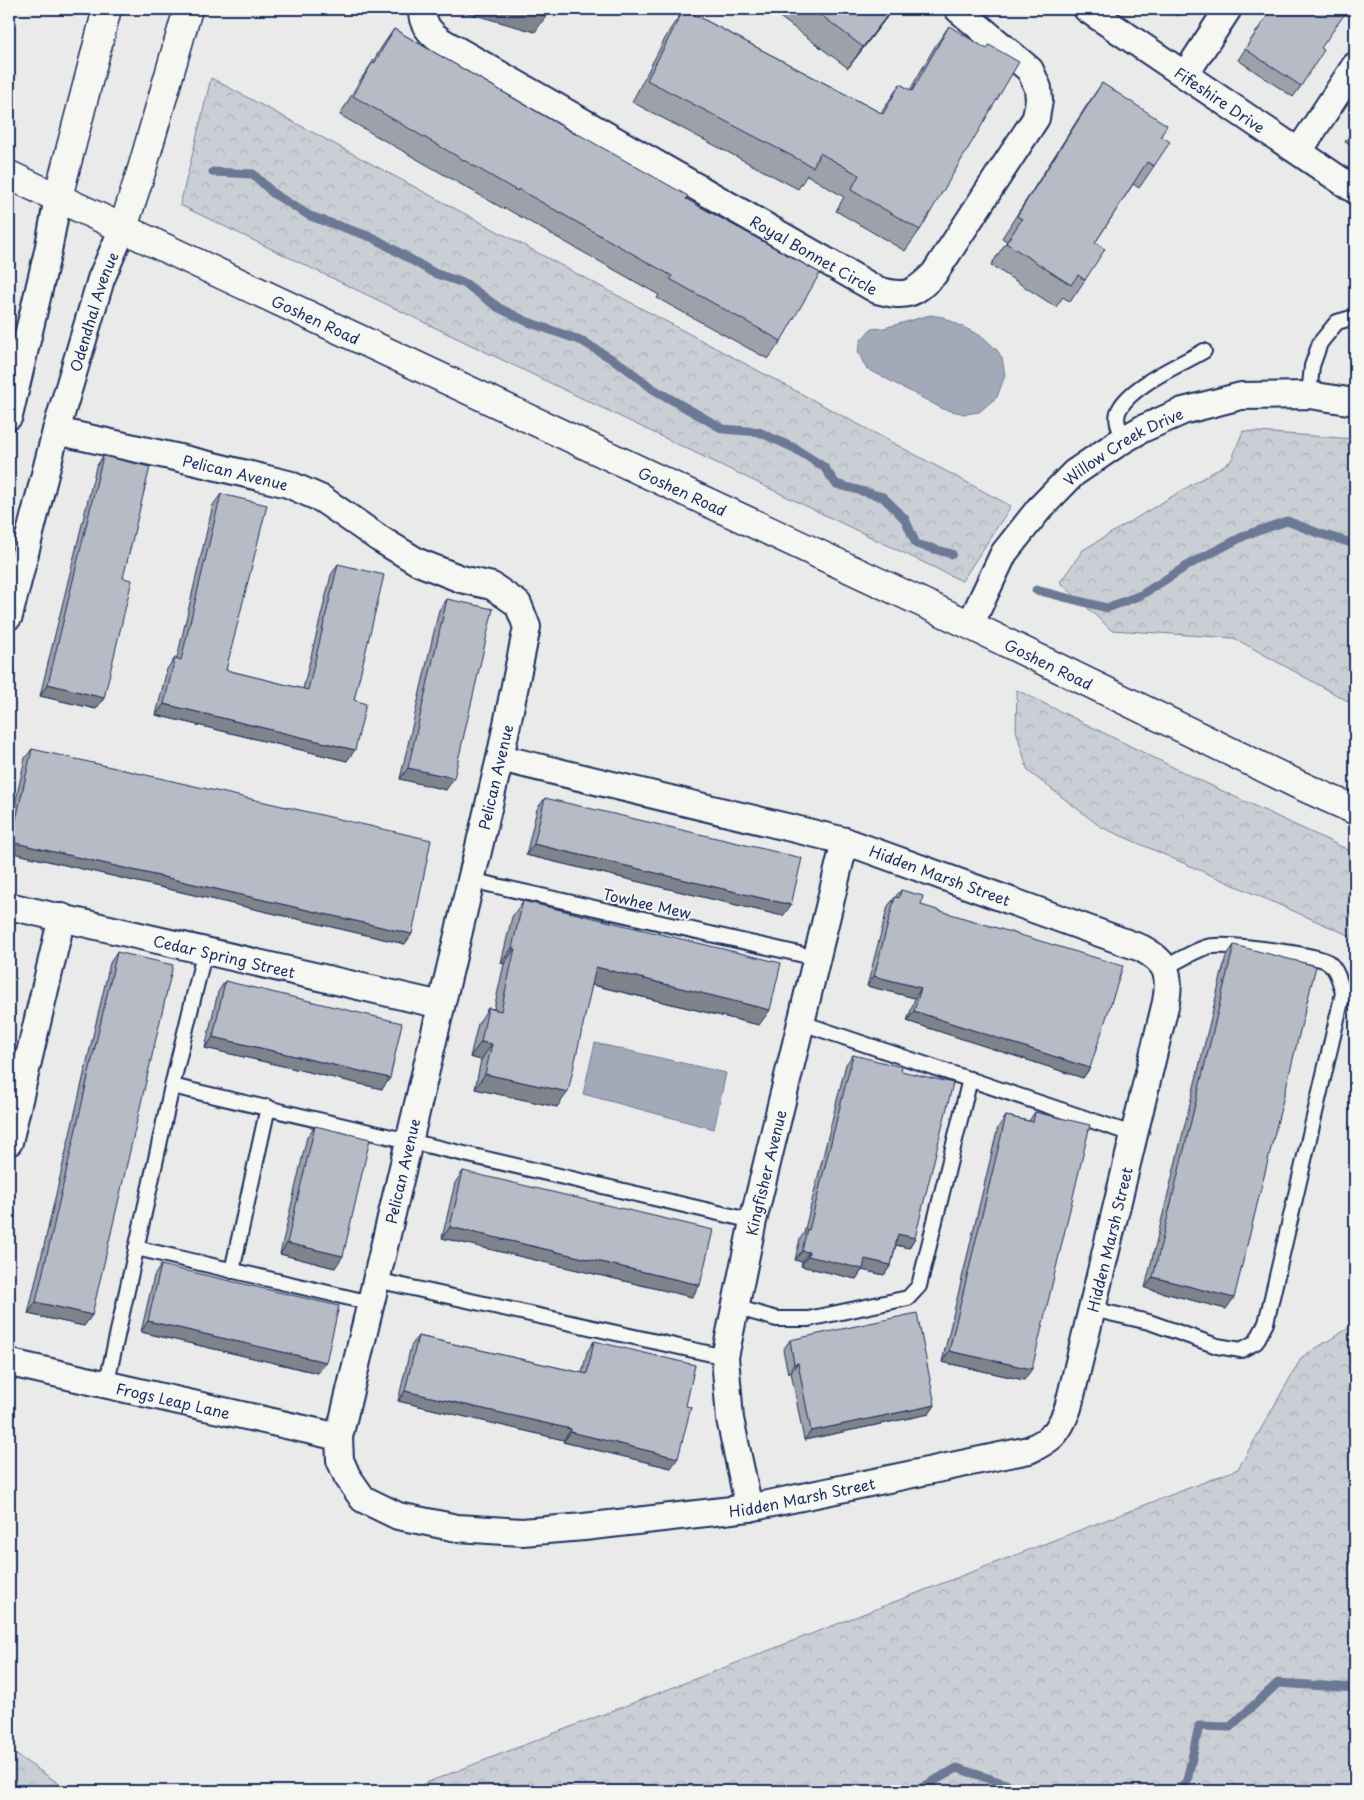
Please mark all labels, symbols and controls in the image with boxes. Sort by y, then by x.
street label: Fifeshire Drive [1171,60,1270,138]
street label: Royal Bonnet Circle [746,209,883,300]
street label: Odendhal Avenue [63,248,123,374]
street label: Goshen Road [268,288,364,349]
street label: Willow Creek Drive [1057,401,1186,490]
street label: Pelican Avenue [181,448,290,495]
street label: Goshen Road [635,460,731,521]
street label: Goshen Road [1001,632,1097,695]
street label: Pelican Avenue [472,722,518,832]
street label: Hidden Marsh Street [866,839,1014,911]
street label: Towhee Mew [601,882,694,924]
street label: Cedar Spring Street [151,928,298,983]
street label: Kingfisher Avenue [739,1107,791,1237]
street label: Pelican Avenue [379,1116,425,1226]
street label: Hidden Marsh Street [1080,1164,1137,1314]
street label: Frogs Leap Lane [114,1376,233,1424]
street label: Hidden Marsh Street [727,1471,877,1522]

